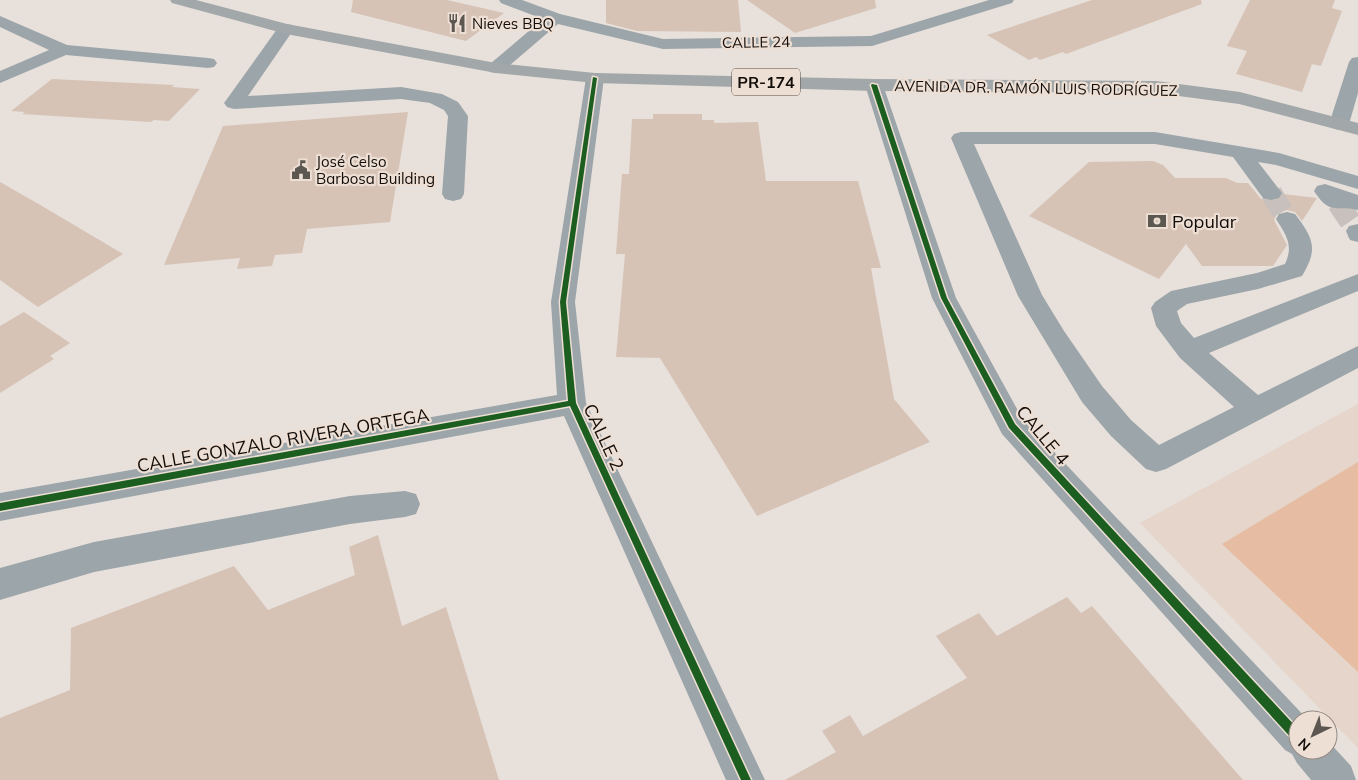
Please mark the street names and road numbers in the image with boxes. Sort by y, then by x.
street label: CALLE 24 [722,32,790,52]
road number: PR-174 [732,68,800,95]
street label: AVENIDA DR. RAMÓN LUIS RODRÍGUEZ [894,76,1178,100]
street label: CALLE 2 [579,400,629,474]
street label: CALLE 4 [1011,400,1075,470]
street label: CALLE GONZALO RIVERA ORTEGA [135,403,431,477]

